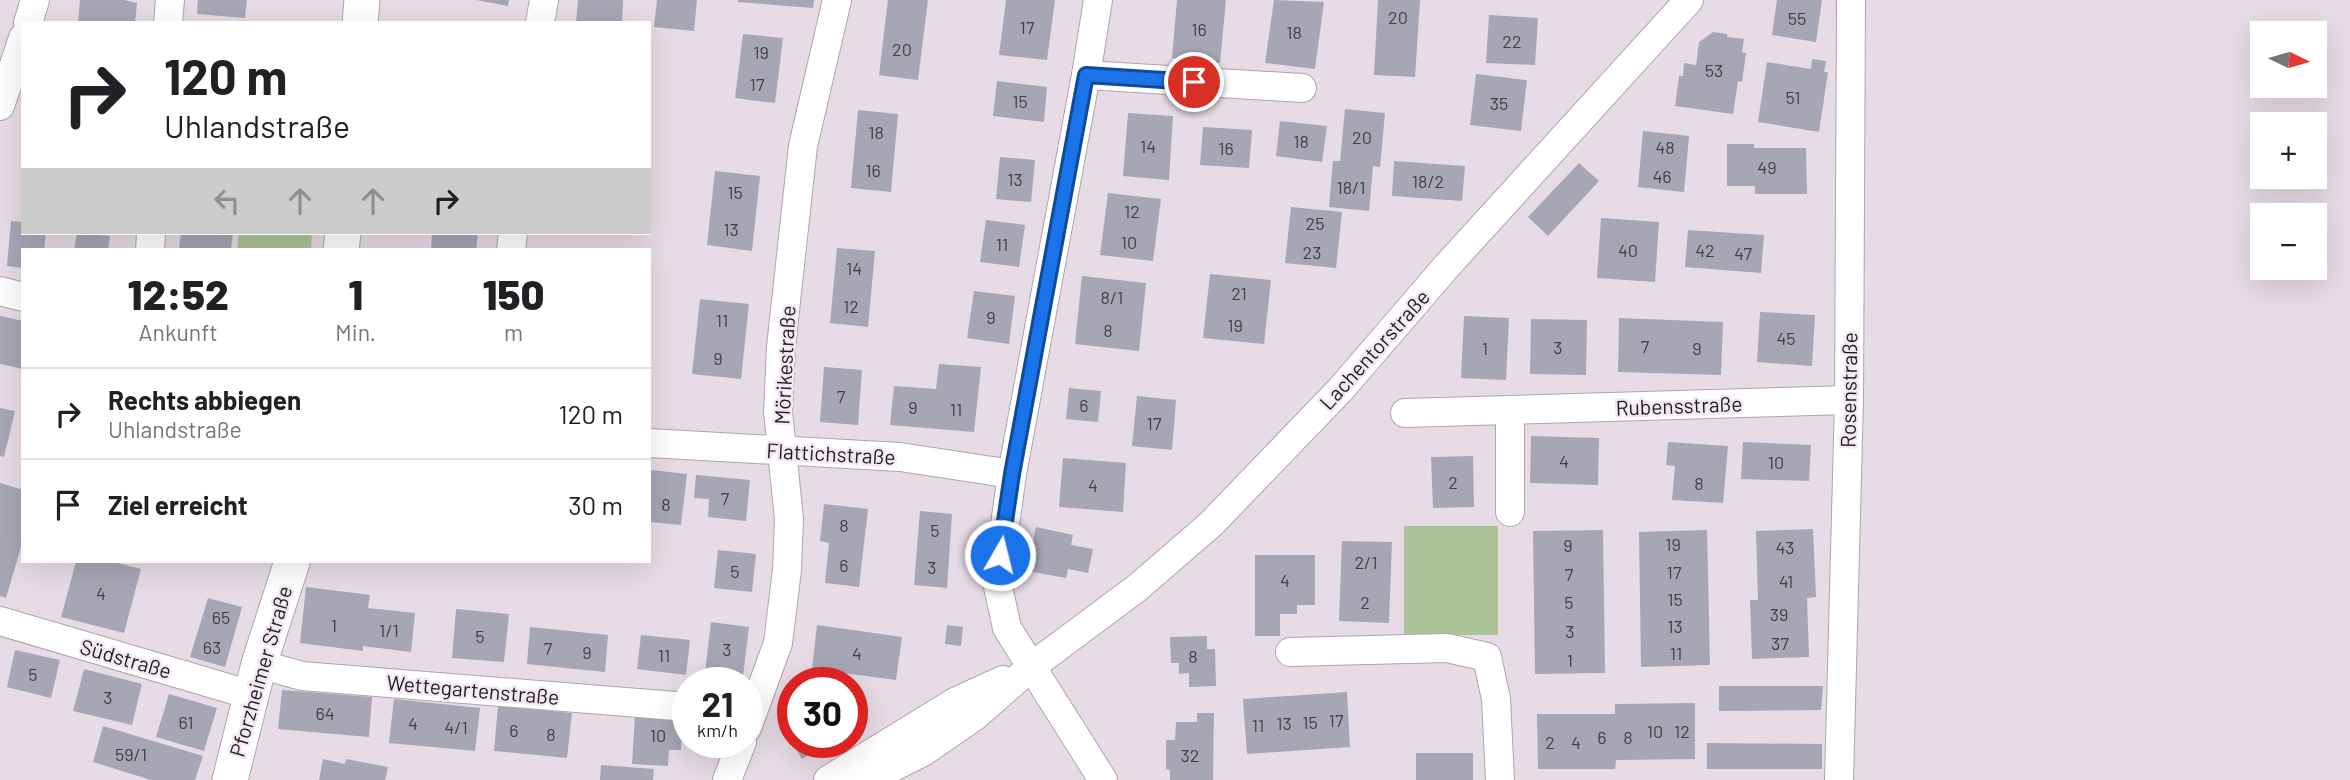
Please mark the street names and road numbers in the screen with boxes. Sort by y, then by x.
street label: Lachentorstraße [1314,284,1434,414]
street label: Mörikestraße [768,305,800,425]
street label: Rosenstraße [1834,332,1862,448]
street label: Rubensstraße [1615,390,1743,420]
street label: Flattichstraße [766,437,896,469]
street label: Pforzheimer Straße [224,583,296,759]
street label: Südstraße [77,633,175,683]
street label: Wettegartenstraße [386,669,560,709]

